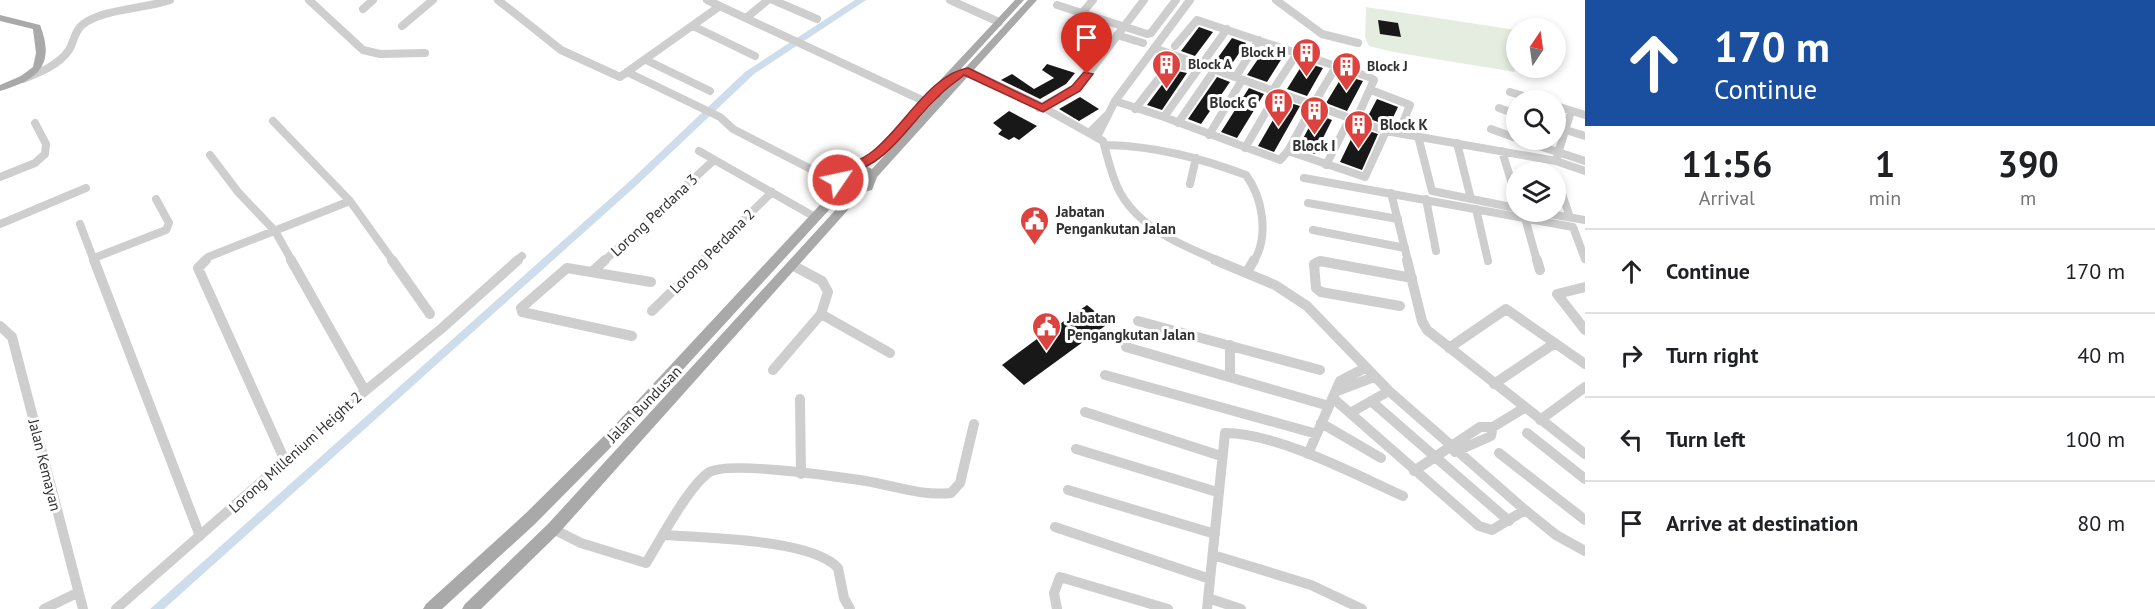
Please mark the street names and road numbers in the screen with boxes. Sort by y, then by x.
street label: Lorong Perdana 3 [606,170,702,260]
street label: Lorong Perdana 2 [666,205,758,297]
street label: Jalan Bundusan [602,362,685,447]
street label: Lorong Millenium Height 2 [225,387,365,517]
street label: Jalan Kemayan [24,416,66,513]

